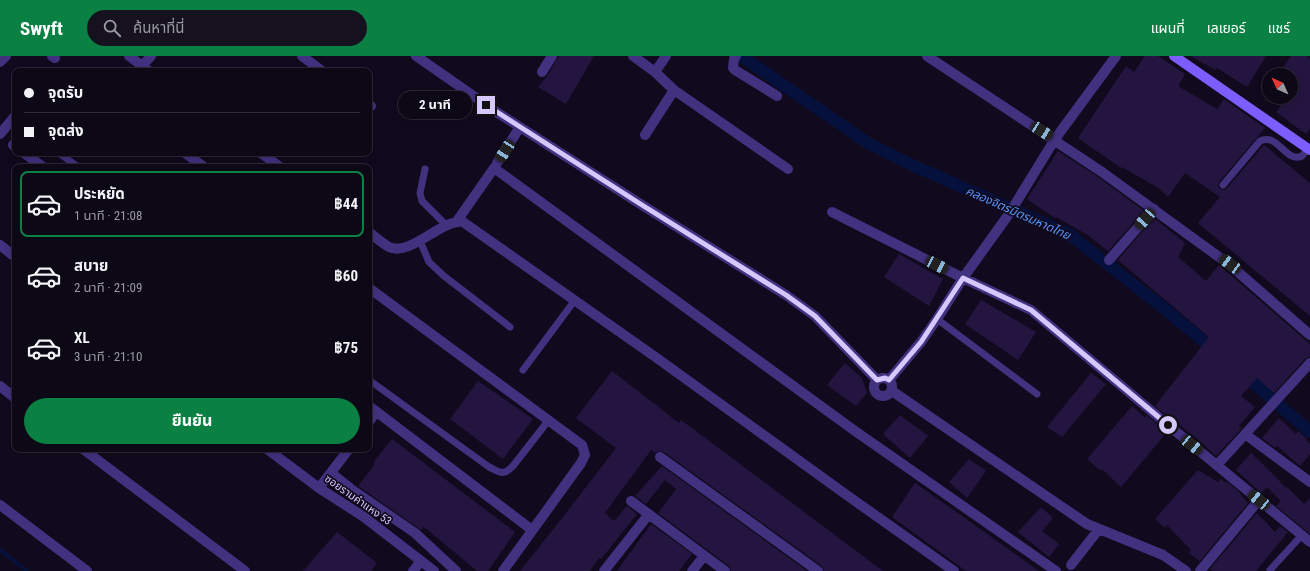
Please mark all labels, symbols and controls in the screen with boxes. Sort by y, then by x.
search box [87,10,367,46]
text: Swyft [20,17,63,40]
icon: search [101,17,123,39]
text: ค้นหาที่นี่ [133,19,185,37]
text: แผนที่ [1151,20,1185,36]
text: เลเยอร์ [1207,20,1246,36]
text: แชร์ [1268,20,1290,36]
north arrow [1262,68,1298,104]
map controls [1262,68,1298,104]
text: จุดรับ [48,84,83,102]
callout: 2 นาที [398,91,472,119]
route end [477,96,495,114]
text: 2 นาที [419,97,451,112]
car [1029,119,1055,143]
text: จุดส่ง [48,122,84,140]
car [493,138,517,164]
water label: คลองจิตรมิตรมหาดไทย [964,184,1073,243]
text: ประหยัด [74,185,125,203]
icon: car [26,186,62,222]
text: ฿44 [334,195,358,213]
car [1133,206,1157,232]
text: 1 นาที · 21:08 [74,208,142,223]
car [1217,252,1243,276]
car [924,254,950,276]
text: สบาย [74,257,108,275]
icon: car [26,258,62,294]
text: ฿60 [334,267,358,285]
text: 2 นาที · 21:09 [74,280,142,295]
text: XL [74,329,90,347]
icon: car [26,330,62,366]
text: ฿75 [334,339,358,357]
text: 3 นาที · 21:10 [74,349,142,364]
button: ยืนยัน [24,398,360,444]
route start [1159,416,1177,434]
car [1179,433,1205,457]
street label: ซอยรามคำแหง 53 [322,472,394,528]
car [1246,488,1272,512]

